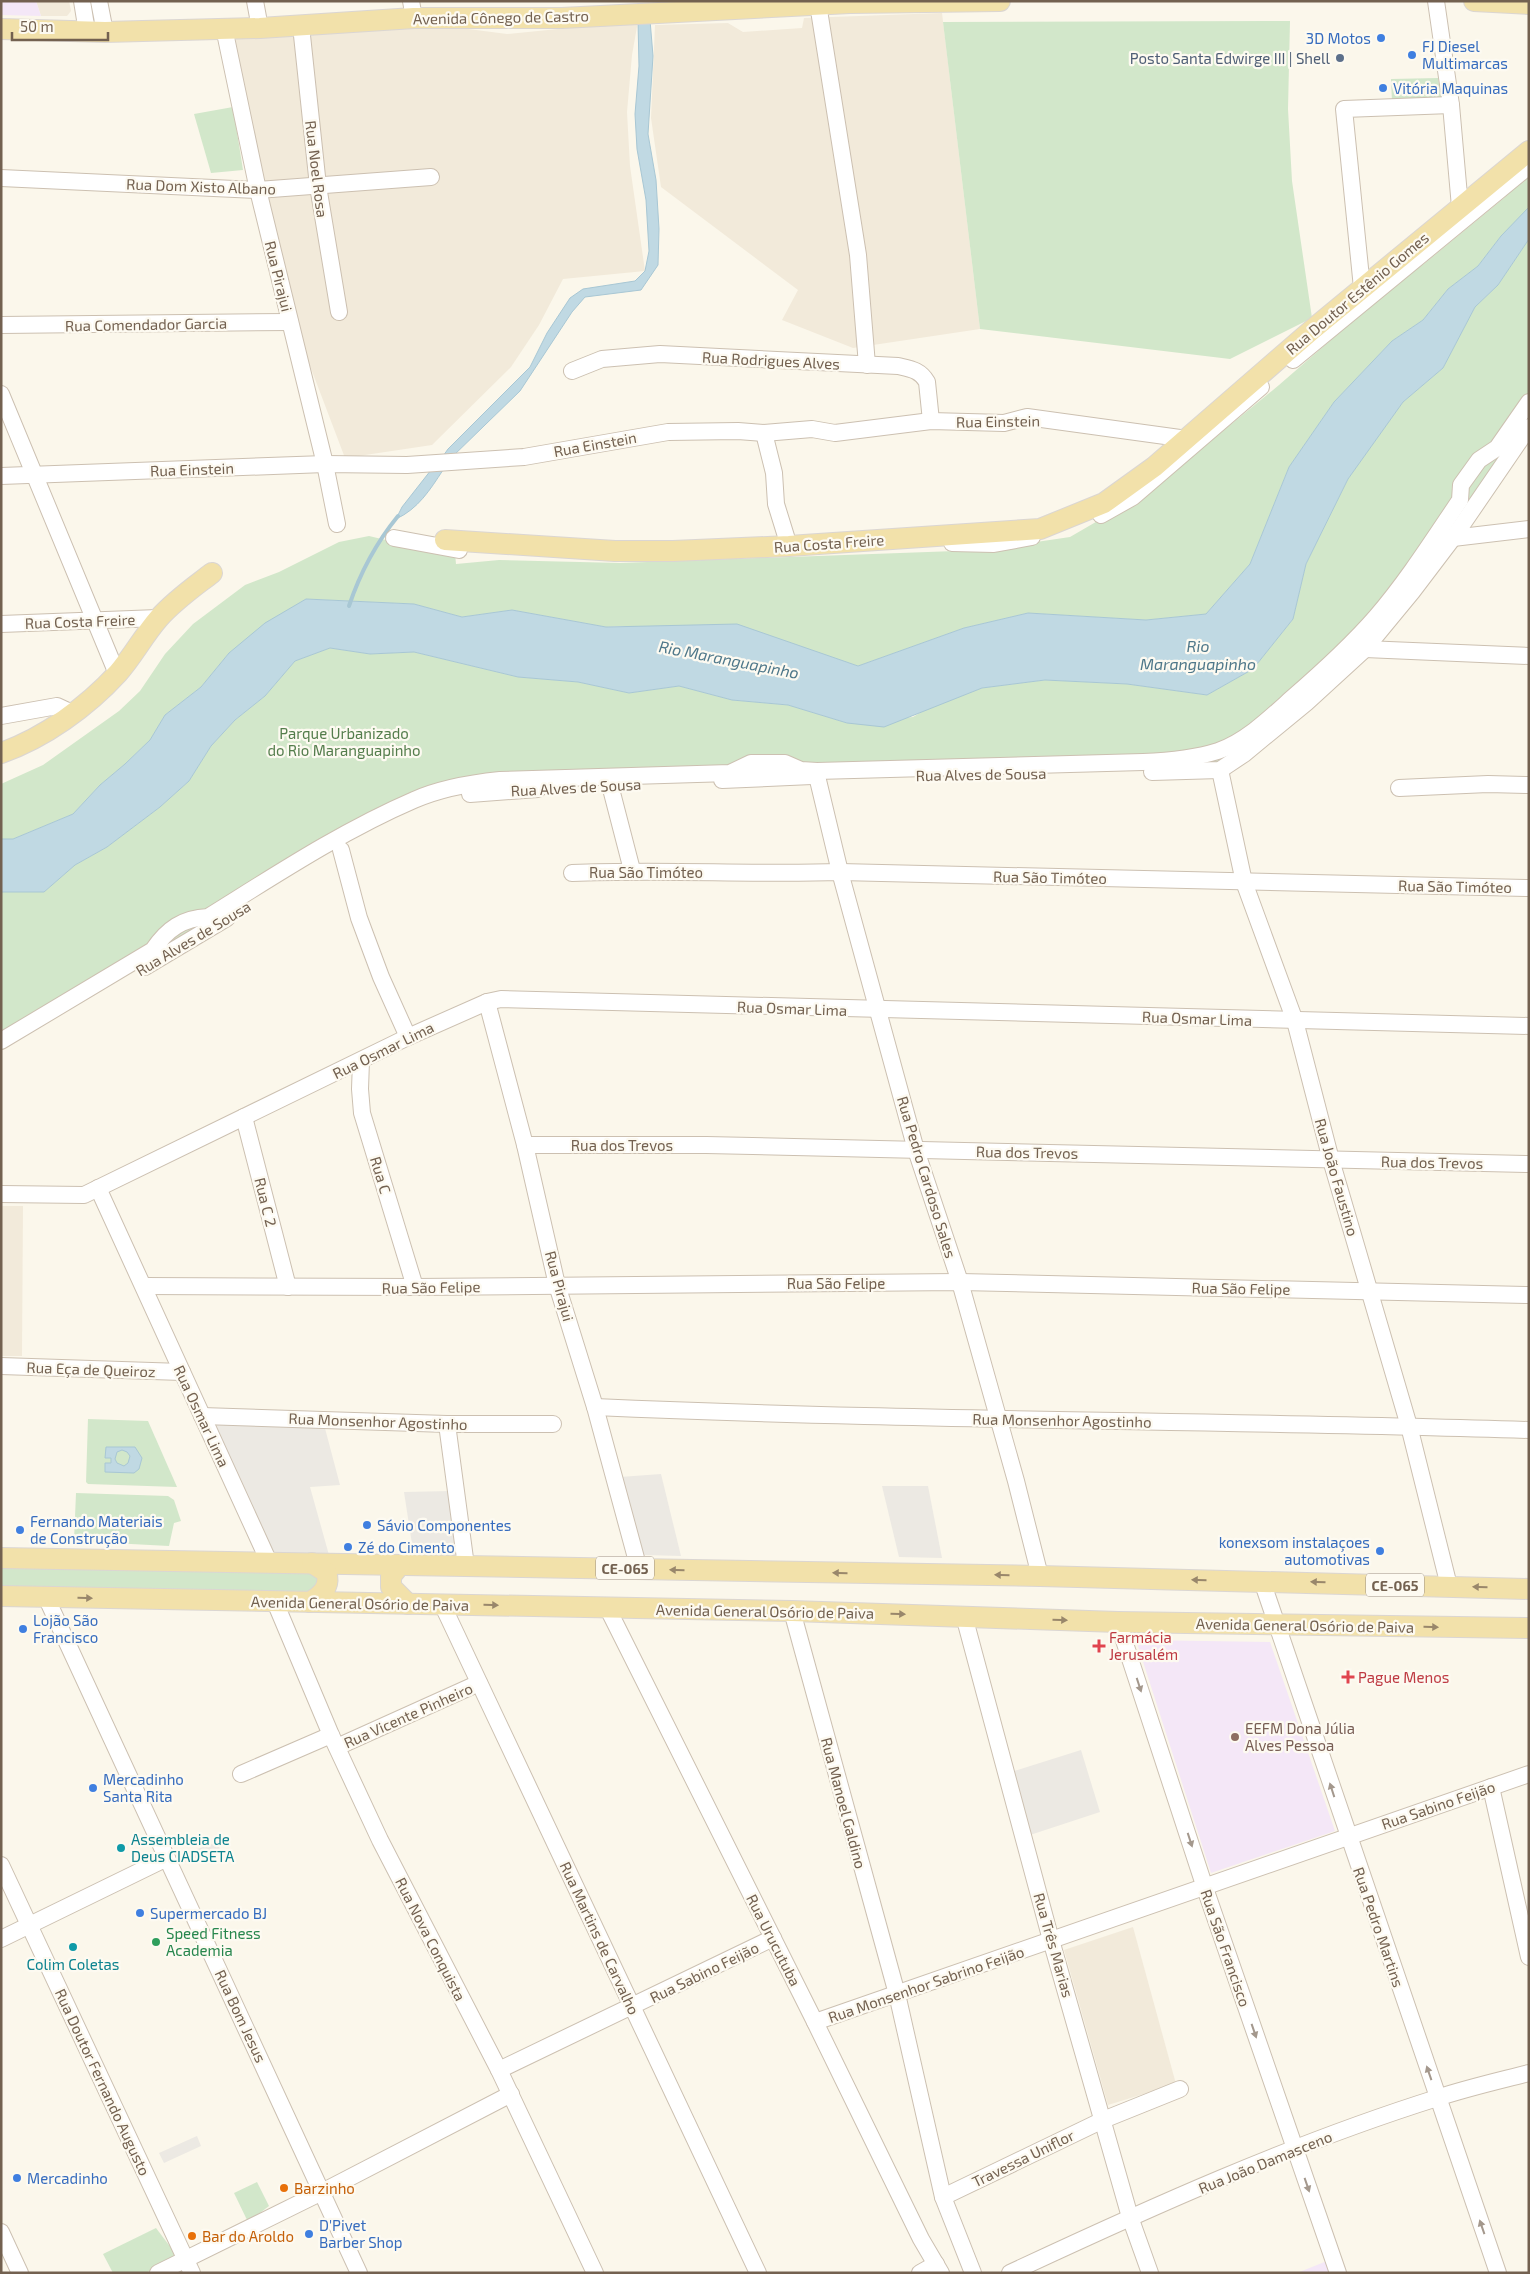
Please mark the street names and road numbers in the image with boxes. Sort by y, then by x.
street label: Avenida Cônego de Castro [413,6,589,28]
street label: Rua Noel Rosa [302,119,332,219]
street label: Rua Dom Xisto Albano [126,174,276,198]
street label: Rua Doutor Estênio Gomes [1282,228,1432,358]
street label: Rua Pirajui [261,239,296,313]
street label: Rua Comendador Garcia [65,314,227,334]
street label: Rua Rodrigues Alves [702,347,840,373]
street label: Rua Einstein [956,411,1040,431]
street label: Rua Einstein [552,428,638,460]
street label: Rua Einstein [150,459,234,479]
street label: Rua Costa Freire [773,530,885,556]
street label: Rua Costa Freire [24,610,136,632]
street label: Rua Alves de Sousa [915,764,1047,784]
street label: Rua Alves de Sousa [510,775,642,799]
street label: Rua São Timóteo [589,863,703,881]
street label: Rua São Timóteo [993,867,1107,887]
street label: Rua São Timóteo [1398,876,1512,896]
street label: Rua Alves de Sousa [132,897,254,979]
street label: Rua Osmar Lima [737,997,847,1019]
street label: Rua Osmar Lima [1142,1007,1252,1029]
street label: Rua Osmar Lima [329,1018,437,1082]
street label: Rua Pedro Cardoso Sales [894,1094,960,1260]
street label: Rua João Faustino [1312,1116,1362,1238]
street label: Rua dos Trevos [571,1136,673,1154]
street label: Rua dos Trevos [976,1142,1078,1162]
street label: Rua dos Trevos [1381,1152,1483,1172]
street label: Rua C [367,1154,395,1196]
street label: Rua C 2 [251,1176,281,1228]
street label: Rua Pirajui [541,1249,578,1323]
street label: Rua São Felipe [787,1274,885,1292]
street label: Rua São Felipe [381,1277,481,1297]
street label: Rua São Felipe [1191,1278,1291,1298]
street label: Rua Eça de Queiroz [26,1358,156,1381]
street label: Rua Osmar Lima [171,1362,233,1470]
street label: Rua Monsenhor Agostinho [288,1409,468,1433]
street label: Rua Monsenhor Agostinho [972,1409,1152,1431]
road number: CE-065 [596,1556,654,1580]
road number: CE-065 [1366,1574,1424,1596]
street label: Avenida General Osório de Paiva [251,1592,469,1614]
street label: Avenida General Osório de Paiva [656,1600,874,1622]
street label: Avenida General Osório de Paiva [1196,1614,1414,1636]
street label: Rua Vicente Pinheiro [341,1678,475,1752]
street label: Rua Manoel Galdino [818,1735,870,1871]
street label: Rua Sabino Feijão [1379,1777,1498,1834]
street label: Rua Martins de Carvalho [557,1859,643,2017]
street label: Rua Pedro Martins [1350,1865,1408,1989]
street label: Rua Nova Conquista [392,1874,470,2004]
street label: Rua São Francisco [1197,1887,1255,2009]
street label: Rua Urucutuba [743,1891,805,1989]
street label: Rua Três Marias [1030,1891,1078,1999]
street label: Rua Sabino Feijão [647,1938,762,2007]
street label: Rua Monsenhor Sabrino Feijão [826,1942,1027,2027]
street label: Rua Bom Jesus [212,1967,270,2065]
street label: Rua Doutor Fernando Augusto [52,1986,154,2178]
street label: Travessa Uniflor [969,2126,1077,2190]
street label: Rua João Damasceno [1196,2127,1334,2197]

